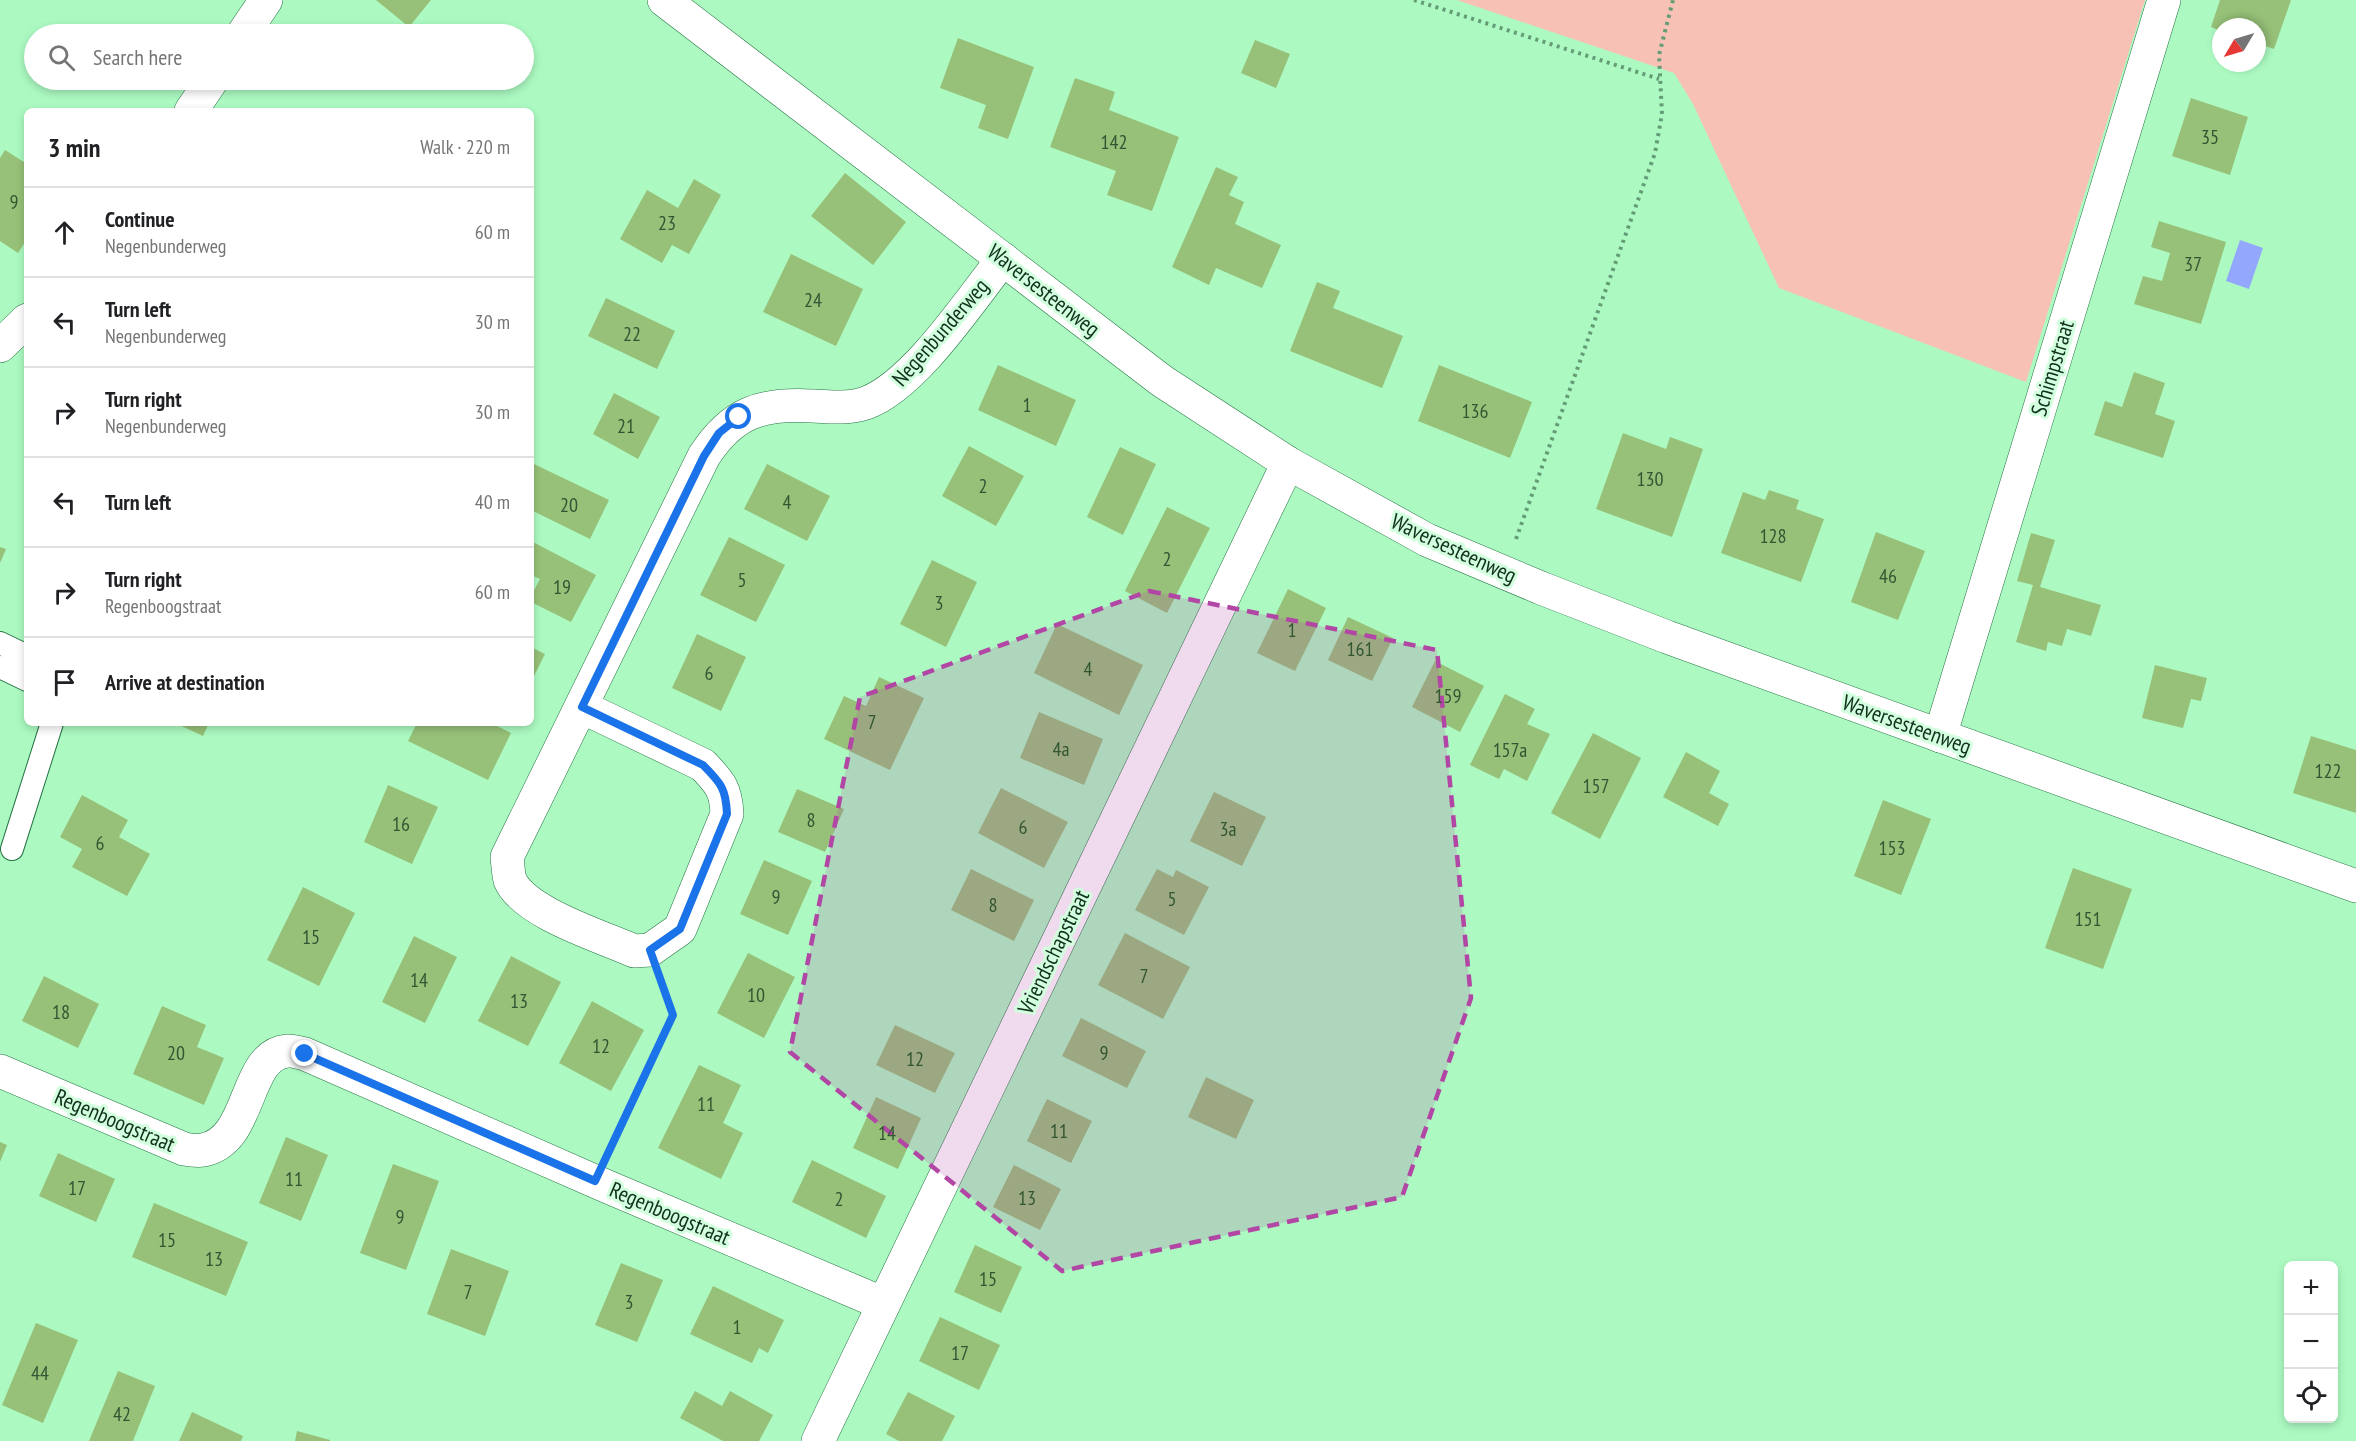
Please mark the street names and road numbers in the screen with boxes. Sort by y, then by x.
street label: Waversesteenweg [982,237,1106,343]
street label: Negenbunderweg [886,272,994,392]
street label: Schimpstraat [2024,317,2080,419]
street label: Waversesteenweg [1387,507,1521,589]
street label: Waversesteenweg [1839,688,1975,760]
street label: Vriendschapstraat [1010,885,1095,1020]
street label: Regenboogstraat [51,1082,179,1158]
street label: Regenboogstraat [606,1175,734,1251]

